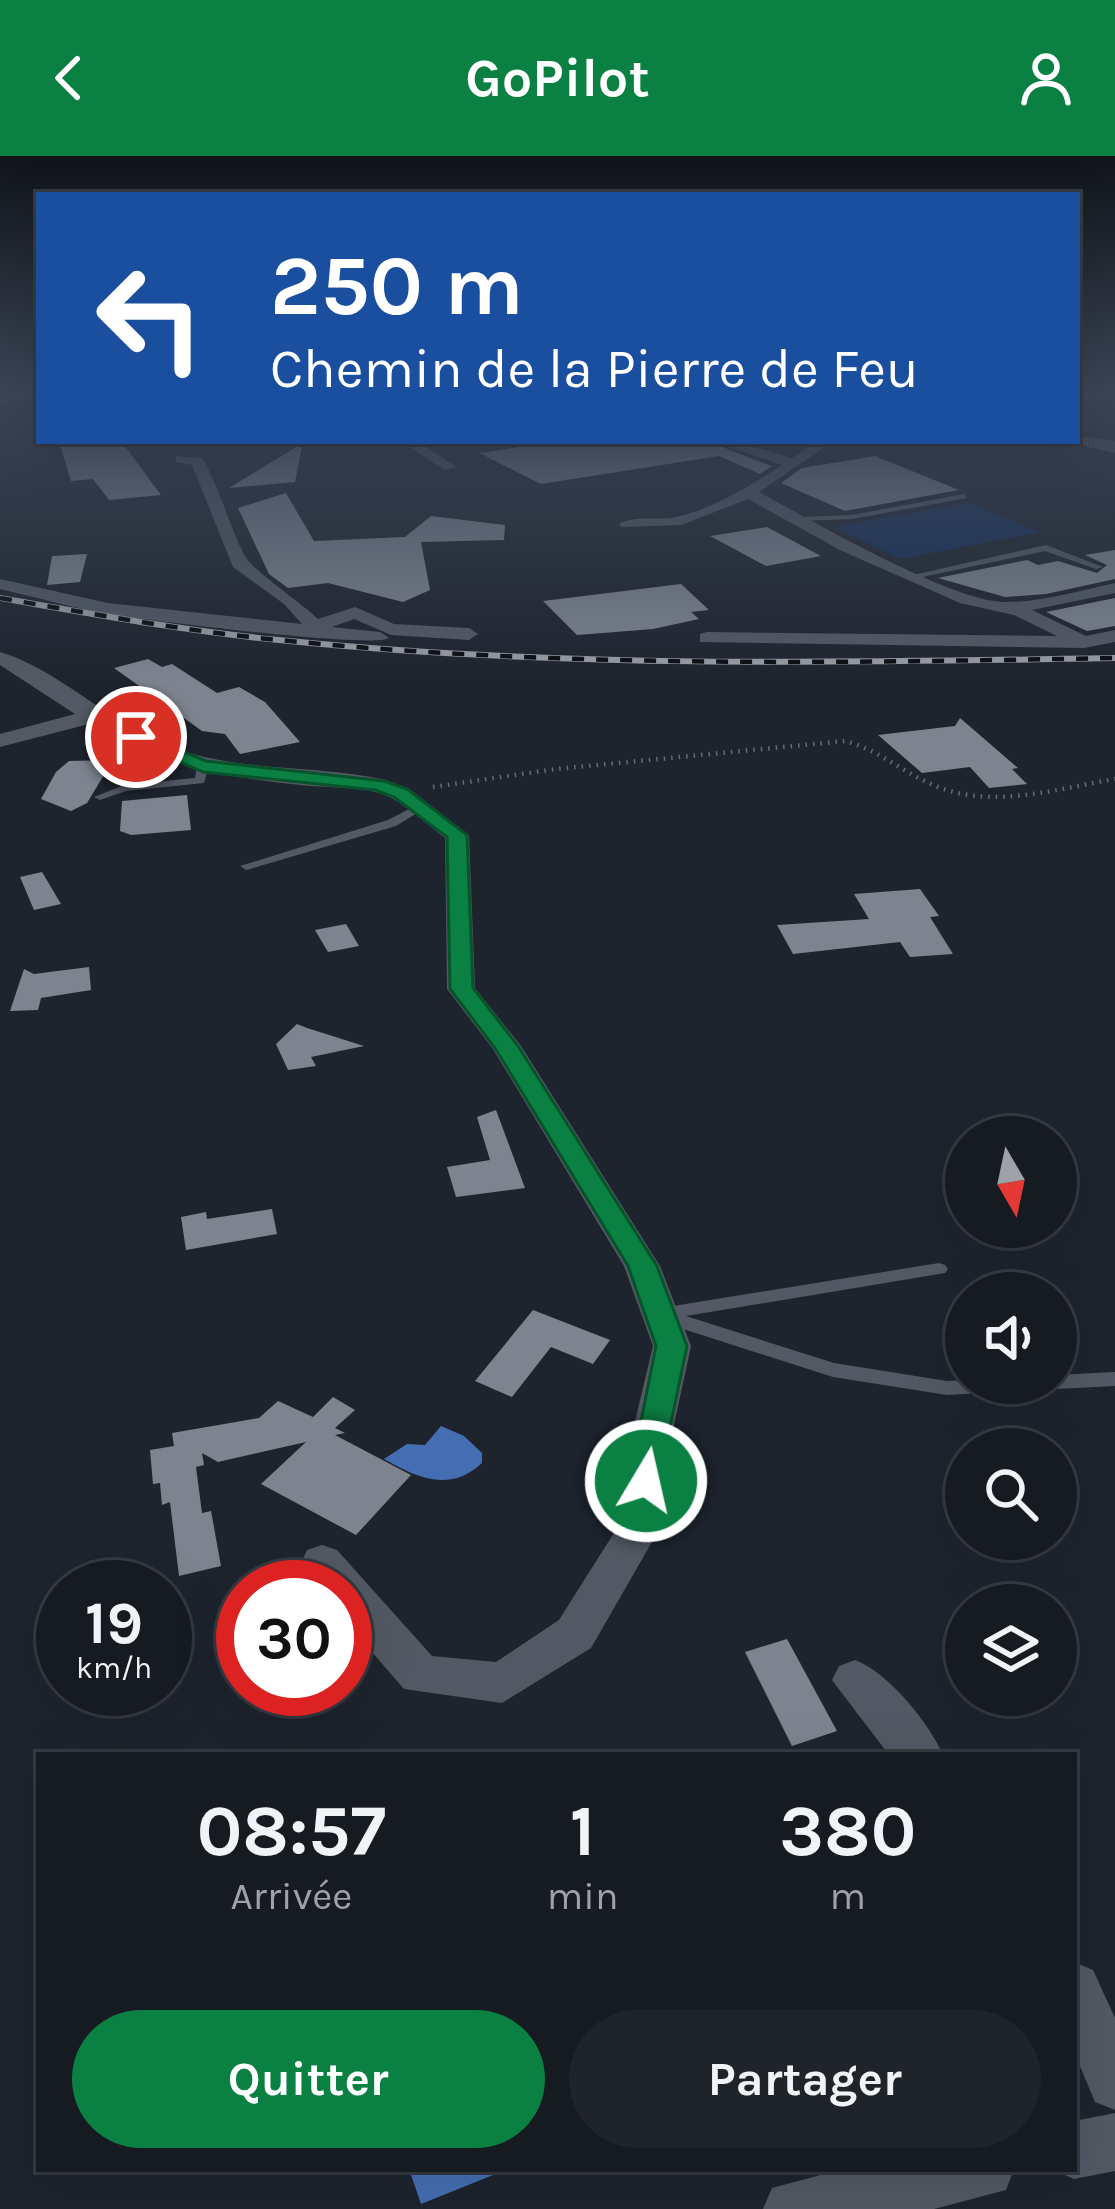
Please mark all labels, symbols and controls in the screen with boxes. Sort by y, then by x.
icon: back [36,45,102,111]
icon: person [1013,45,1079,111]
text: GoPilot [465,46,650,110]
text: 250 m [270,237,524,335]
icon: left [72,240,228,396]
text: Chemin de la Pierre de Feu [270,337,919,401]
pin [85,686,187,788]
icon: arrive [103,704,169,770]
north arrow [945,1116,1077,1248]
map controls [945,1116,1077,1716]
button: sound [945,1272,1077,1404]
position arrow [583,1418,709,1544]
button: search [945,1428,1077,1560]
speed limit sign: 30 [216,1560,372,1716]
button: layers [945,1584,1077,1716]
text: 19 [85,1588,143,1658]
text: km/h [76,1650,152,1686]
text: 08:57 [197,1789,386,1873]
text: 1 [570,1789,596,1873]
text: 380 [779,1789,916,1873]
text: Arrivée [230,1873,352,1919]
text: min [547,1873,619,1919]
text: m [830,1873,866,1919]
button: Quitter [72,2010,545,2148]
button: Partager [569,2010,1041,2148]

